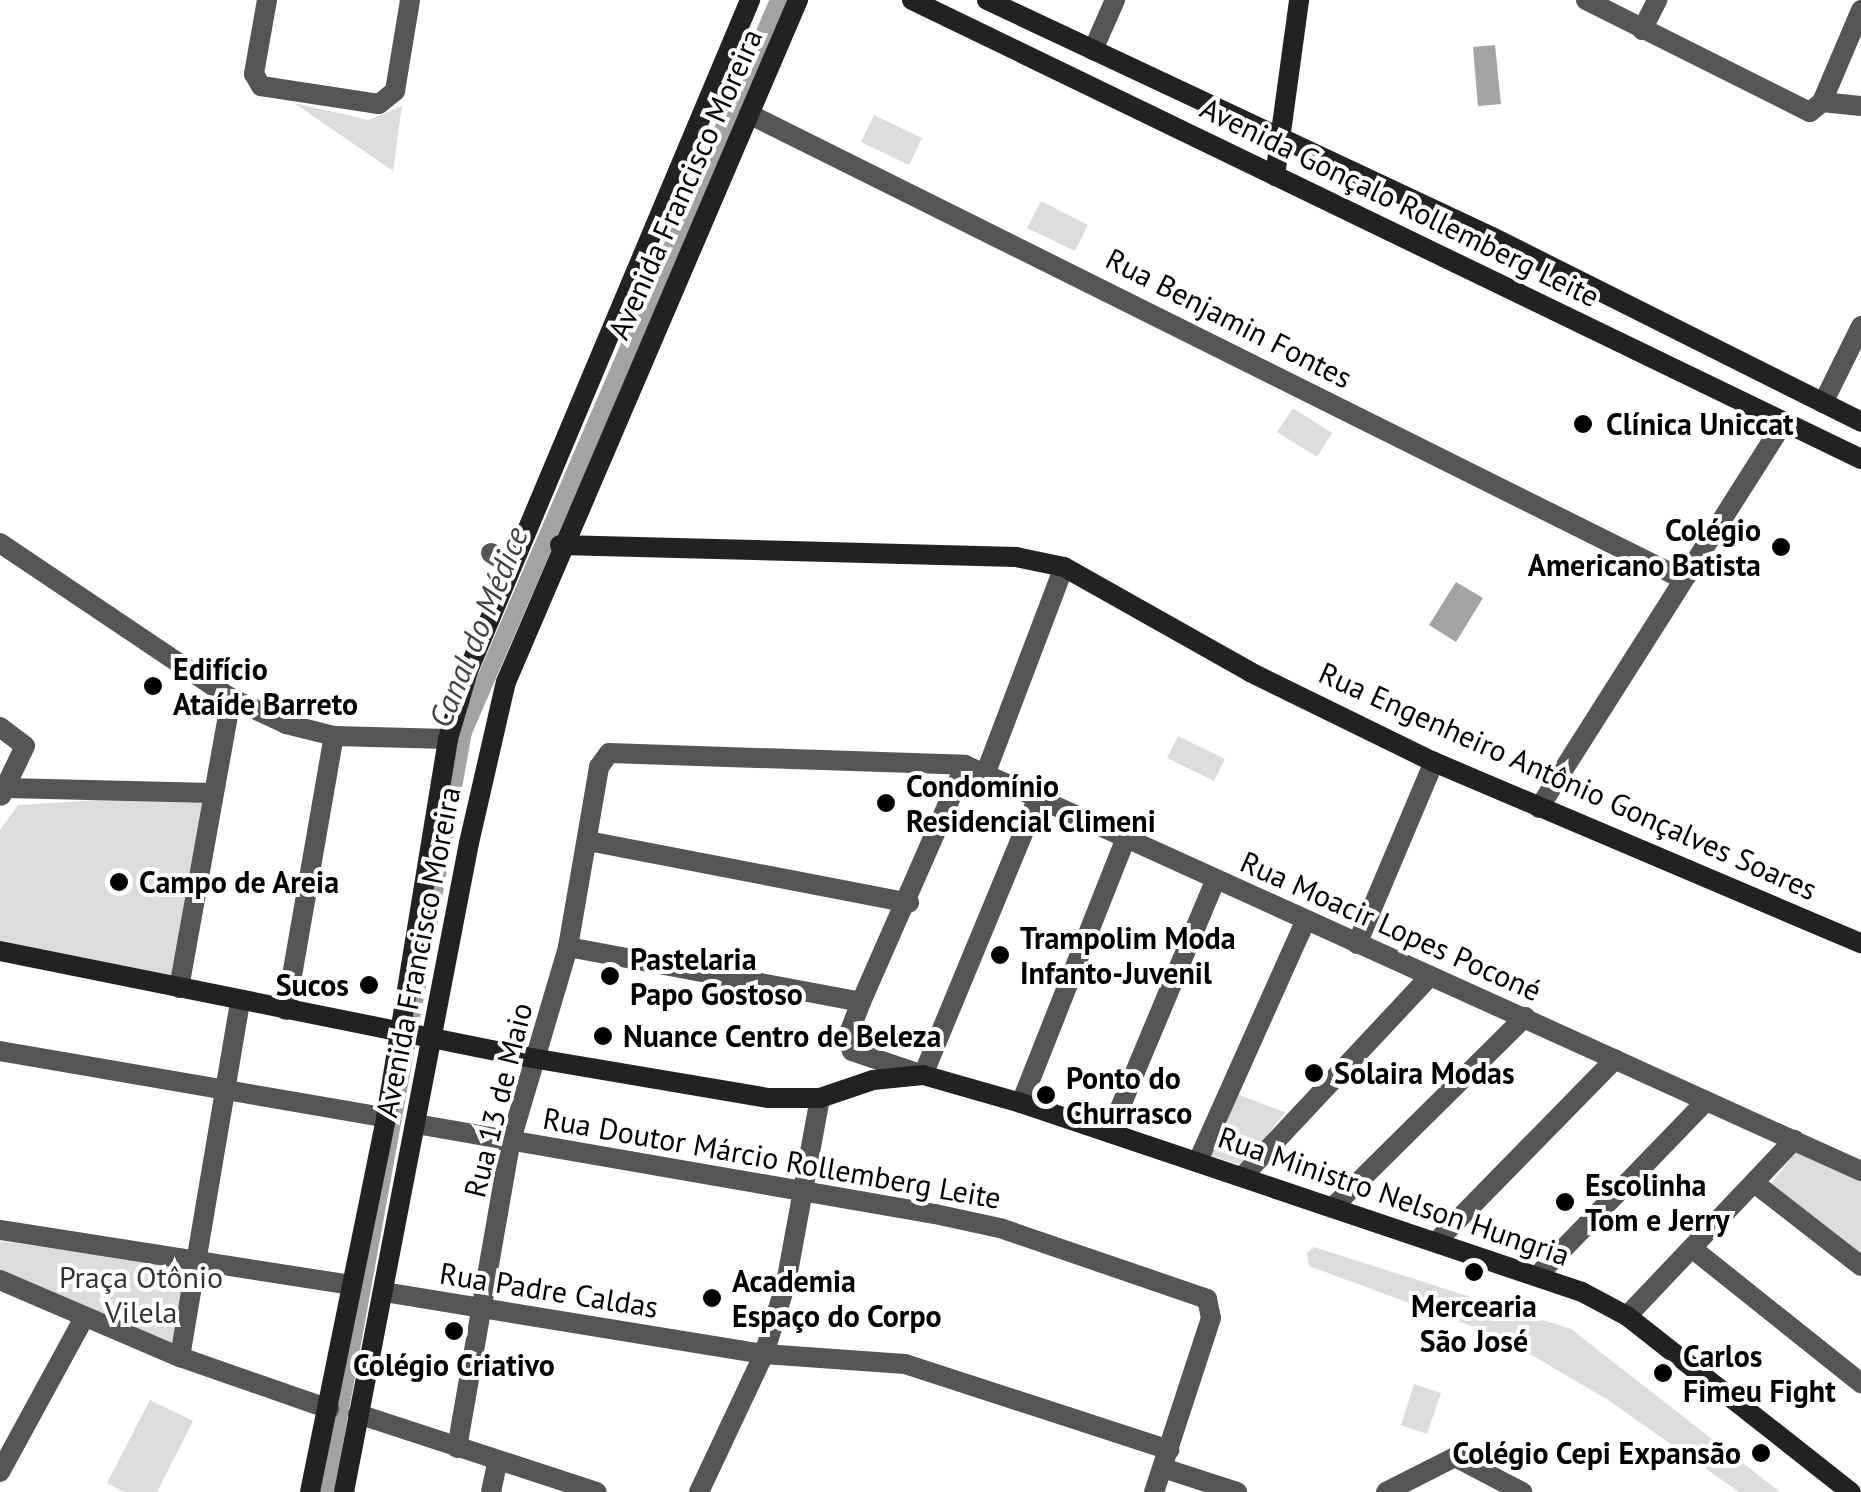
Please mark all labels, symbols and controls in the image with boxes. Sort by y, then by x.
street label: Avenida Francisco Moreira [600,23,770,345]
street label: Avenida Gonçalo Rollemberg Leite [1195,90,1605,314]
street label: Rua Benjamin Fontes [1100,240,1358,396]
place label: Clínica Uniccat [1606,406,1794,442]
marker: Clínica Uniccat [1570,411,1596,437]
place label: Colégio Americano Batista [1528,512,1761,582]
water label: Canal do Médice [420,521,536,733]
marker: Colégio Americano Batista [1770,536,1792,558]
place label: Edifício Ataíde Barreto [173,651,358,722]
street label: Rua Engenheiro Antônio Gonçalves Soares [1313,654,1823,908]
marker: Edifício Ataíde Barreto [142,675,164,697]
place label: Condomínio Residencial Climeni [906,768,1156,838]
street label: Avenida Francisco Moreira [368,784,468,1120]
marker: Condomínio Residencial Climeni [875,792,897,814]
street label: Rua Moacir Lopes Poconé [1235,843,1547,1009]
place label: Campo de Areia [139,864,340,900]
marker: Campo de Areia [108,871,130,893]
place label: Trampolim Moda Infanto-Juvenil [1020,920,1236,990]
place label: Pastelaria Papo Gostoso [630,941,803,1012]
marker: Trampolim Moda Infanto-Juvenil [989,944,1011,966]
marker: Pastelaria Papo Gostoso [599,965,621,987]
place label: Sucos [276,967,349,1003]
marker: Sucos [358,974,380,996]
street label: Rua 13 de Maio [456,999,540,1201]
place label: Nuance Centro de Beleza [623,1018,942,1054]
marker: Nuance Centro de Beleza [592,1025,614,1047]
place label: Solaira Modas [1334,1055,1515,1091]
place label: Ponto do Churrasco [1066,1060,1192,1130]
marker: Solaira Modas [1303,1062,1325,1084]
marker: Ponto do Churrasco [1035,1084,1057,1106]
street label: Rua Doutor Márcio Rollemberg Leite [540,1100,1004,1216]
street label: Rua Ministro Nelson Hungria [1214,1119,1574,1273]
place label: Escolinha Tom e Jerry [1585,1167,1730,1238]
marker: Escolinha Tom e Jerry [1554,1191,1576,1213]
street label: Rua Padre Caldas [437,1255,661,1325]
park label: Praça Otônio Vilela [59,1259,223,1330]
marker: Mercearia São José [1463,1261,1485,1283]
place label: Academia Espaço do Corpo [732,1263,942,1334]
marker: Academia Espaço do Corpo [701,1287,723,1309]
place label: Mercearia São José [1411,1288,1537,1358]
marker: Colégio Criativo [443,1320,465,1342]
place label: Carlos Fimeu Fight [1683,1338,1836,1408]
place label: Colégio Criativo [353,1347,555,1383]
marker: Carlos Fimeu Fight [1652,1362,1674,1384]
place label: Colégio Cepi Expansão [1452,1435,1741,1471]
marker: Colégio Cepi Expansão [1750,1442,1772,1464]

